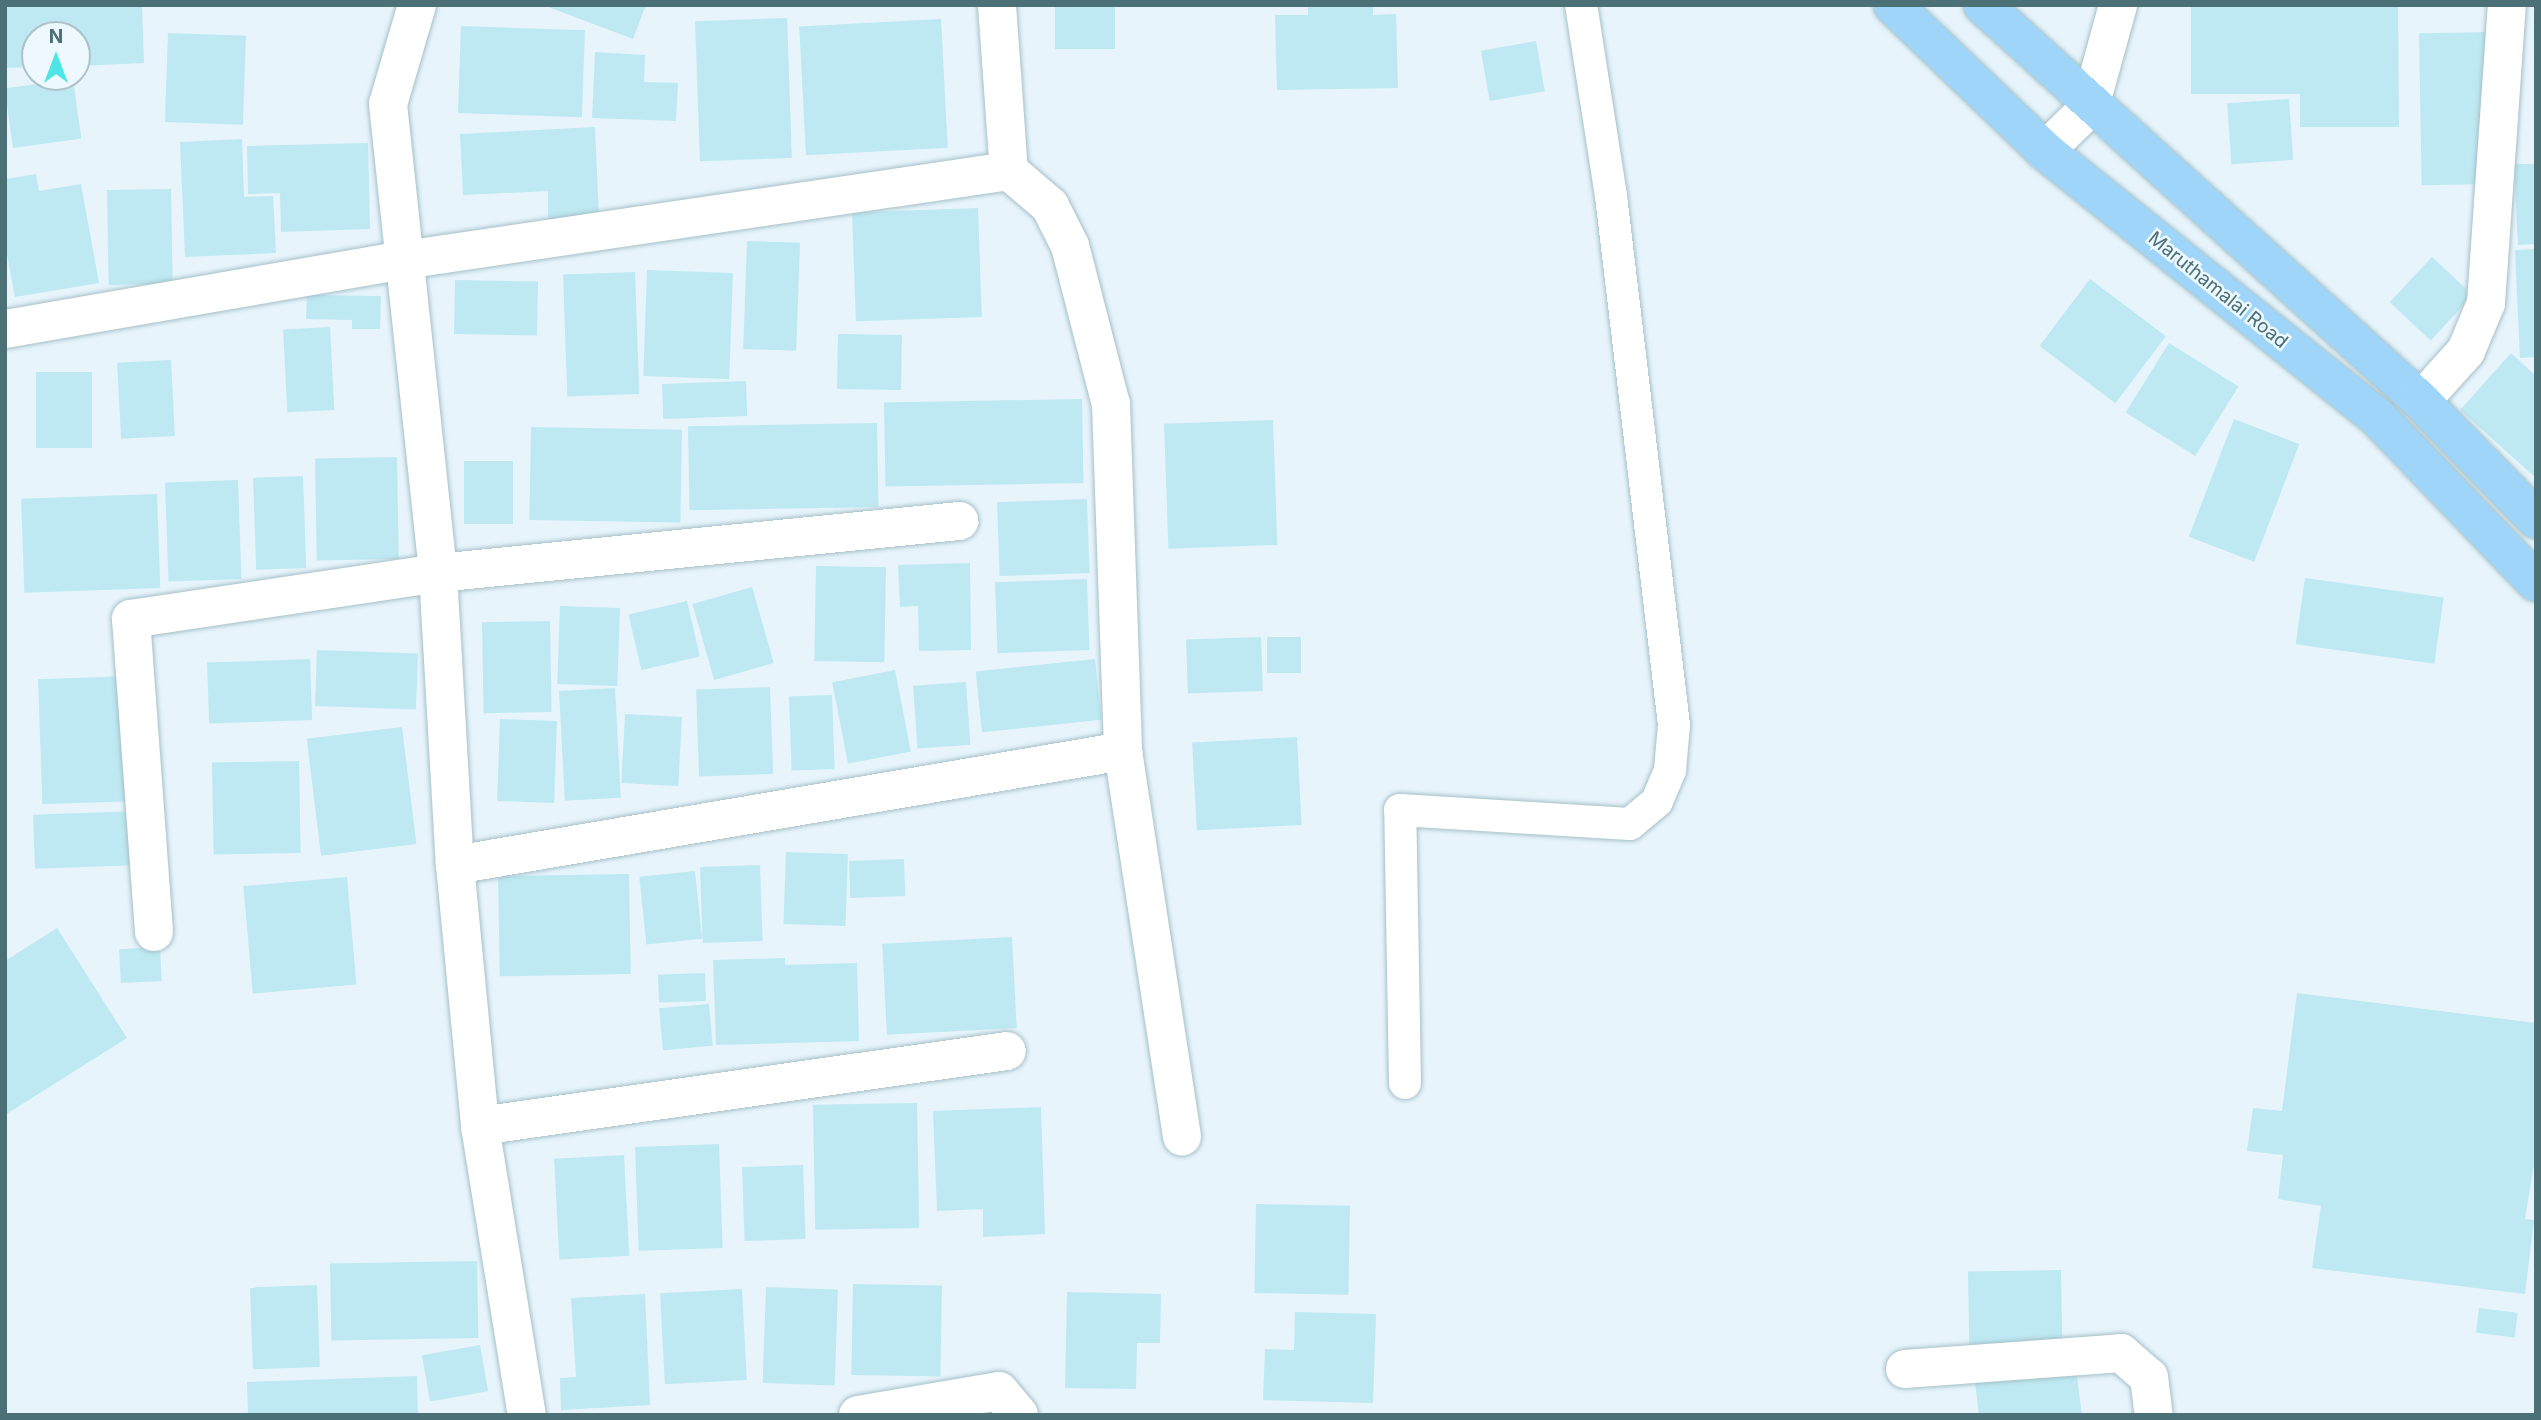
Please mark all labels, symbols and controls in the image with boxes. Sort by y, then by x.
north arrow [21,21,91,91]
text: N [49,25,63,48]
street label: Maruthamalai Road [2144,227,2292,353]

